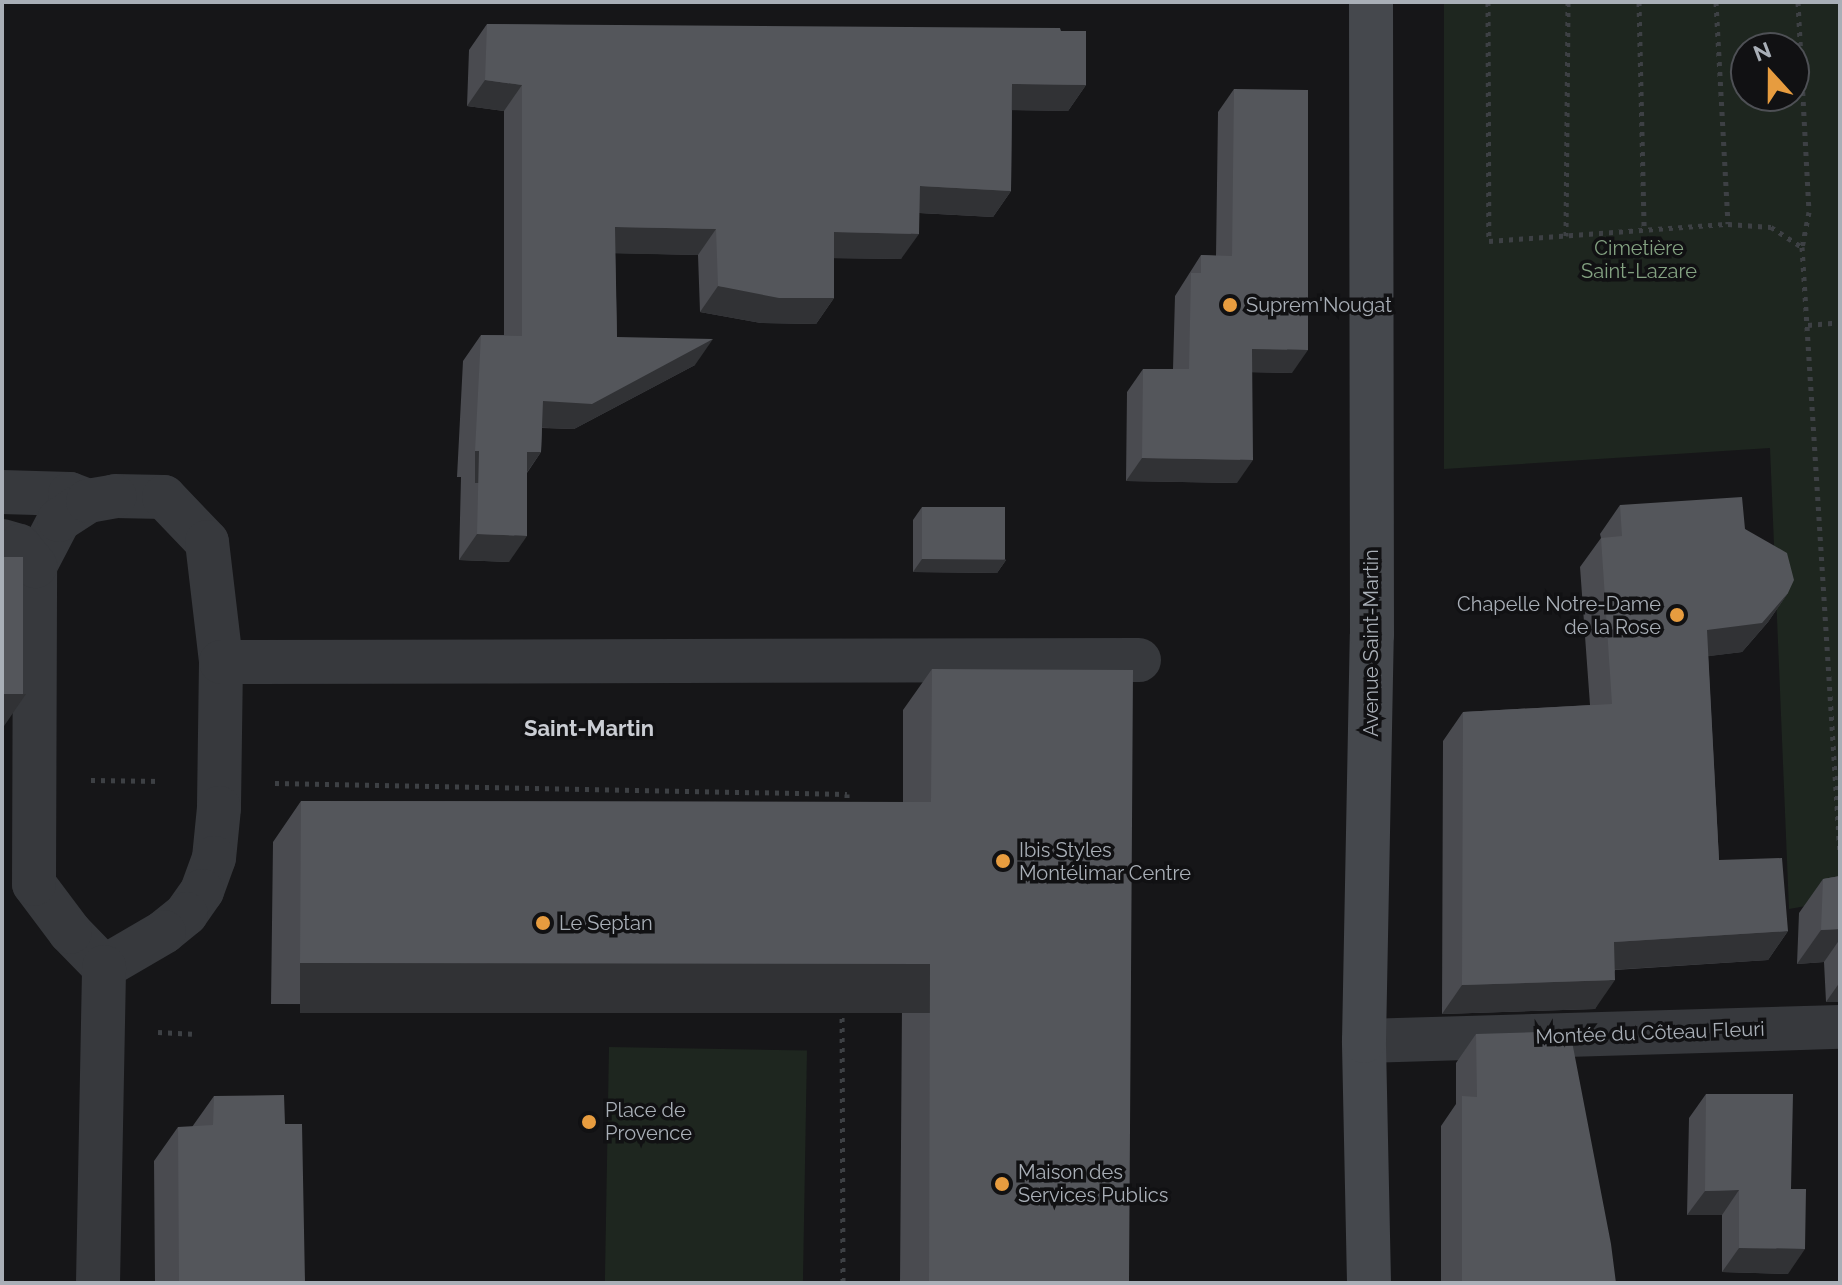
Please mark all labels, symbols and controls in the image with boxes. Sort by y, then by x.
north arrow [1730,32,1810,112]
text: N [1750,36,1775,67]
park label: Cimetière Saint-Lazare [1581,236,1697,283]
place label: Suprem'Nougat [1246,293,1392,317]
marker: Suprem'Nougat [1221,296,1239,314]
street label: Avenue Saint-Martin [1359,549,1383,737]
place label: Chapelle Notre-Dame de la Rose [1457,592,1661,639]
marker: Chapelle Notre-Dame de la Rose [1668,606,1686,624]
district label: Saint-Martin [524,716,654,742]
place label: Ibis Styles Montélimar Centre [1019,838,1191,885]
marker: Ibis Styles Montélimar Centre [994,852,1012,870]
place label: Le Septan [559,911,653,935]
marker: Le Septan [534,914,552,932]
street label: Montée du Côteau Fleuri [1535,1017,1765,1049]
place label: Place de Provence [605,1098,692,1145]
marker: Place de Provence [580,1113,598,1131]
place label: Maison des Services Publics [1018,1160,1168,1207]
marker: Maison des Services Publics [993,1175,1011,1193]

